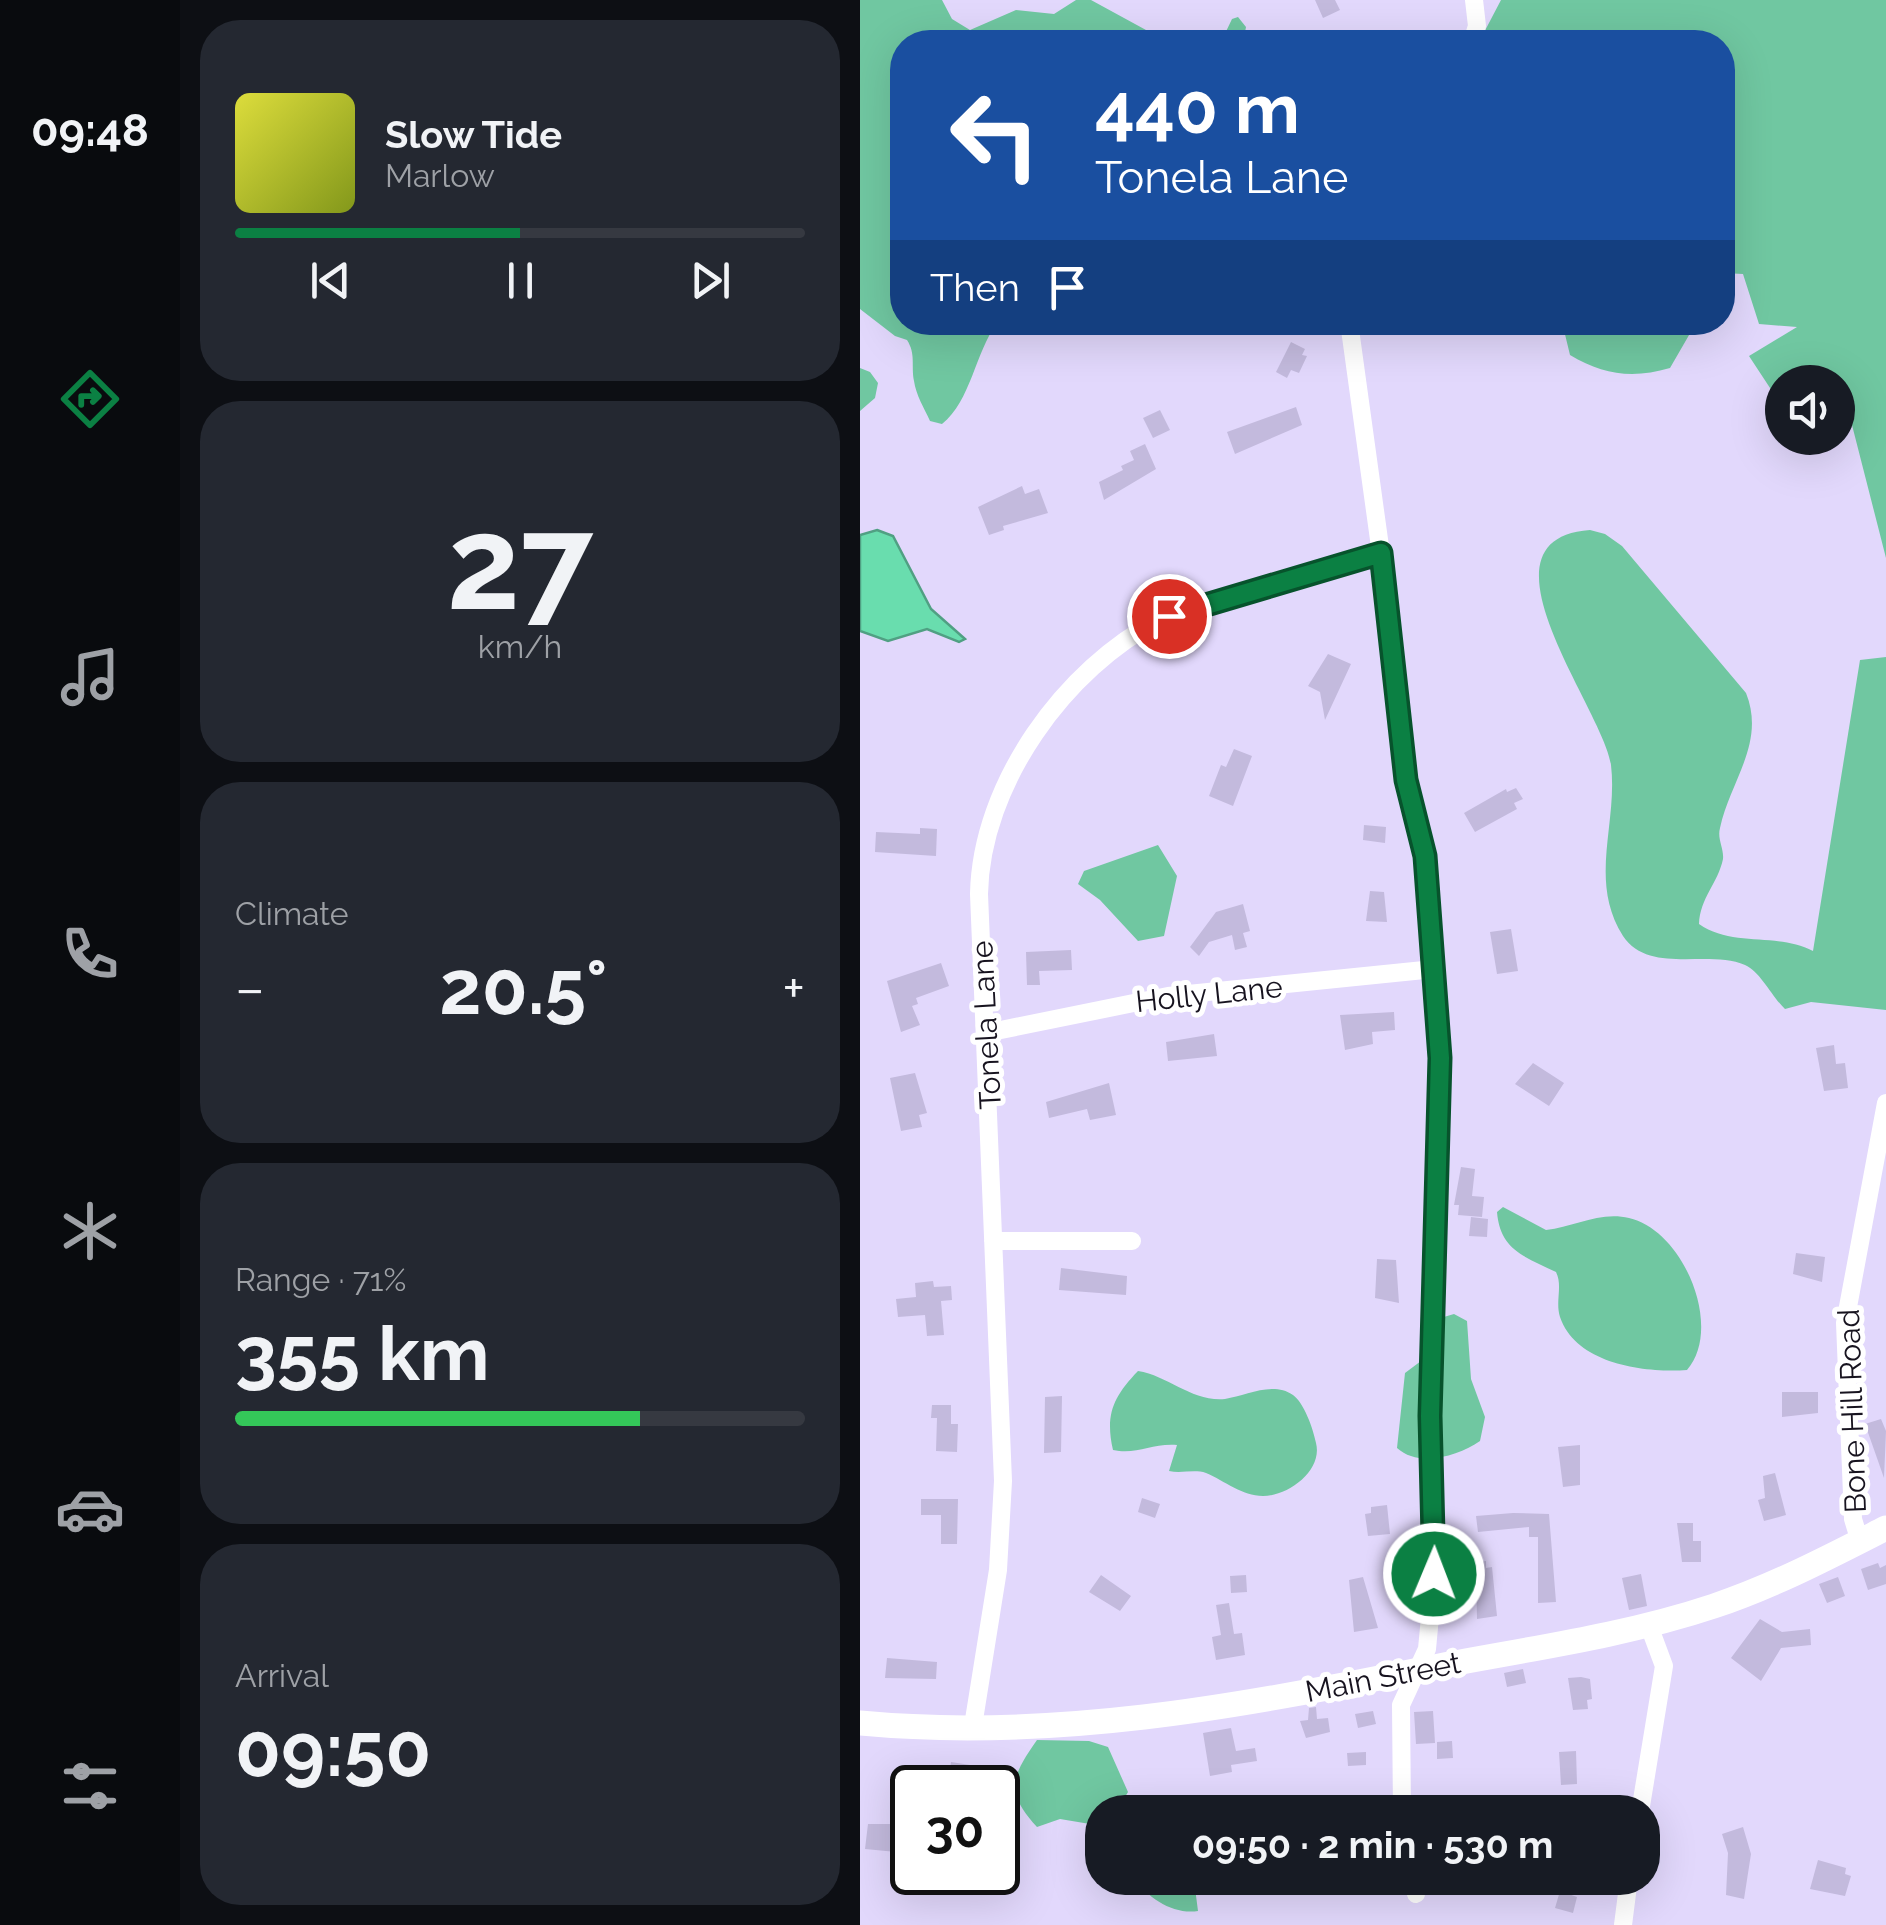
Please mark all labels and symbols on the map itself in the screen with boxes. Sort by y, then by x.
pin [1127,574,1212,659]
street label: Tonela Lane [964,940,1008,1110]
street label: Holly Lane [1134,969,1284,1019]
street label: Bone Hill Road [1831,1308,1873,1514]
position arrow [1382,1522,1486,1626]
street label: Main Street [1302,1645,1464,1709]
speed limit sign: 30 [890,1765,1020,1895]

